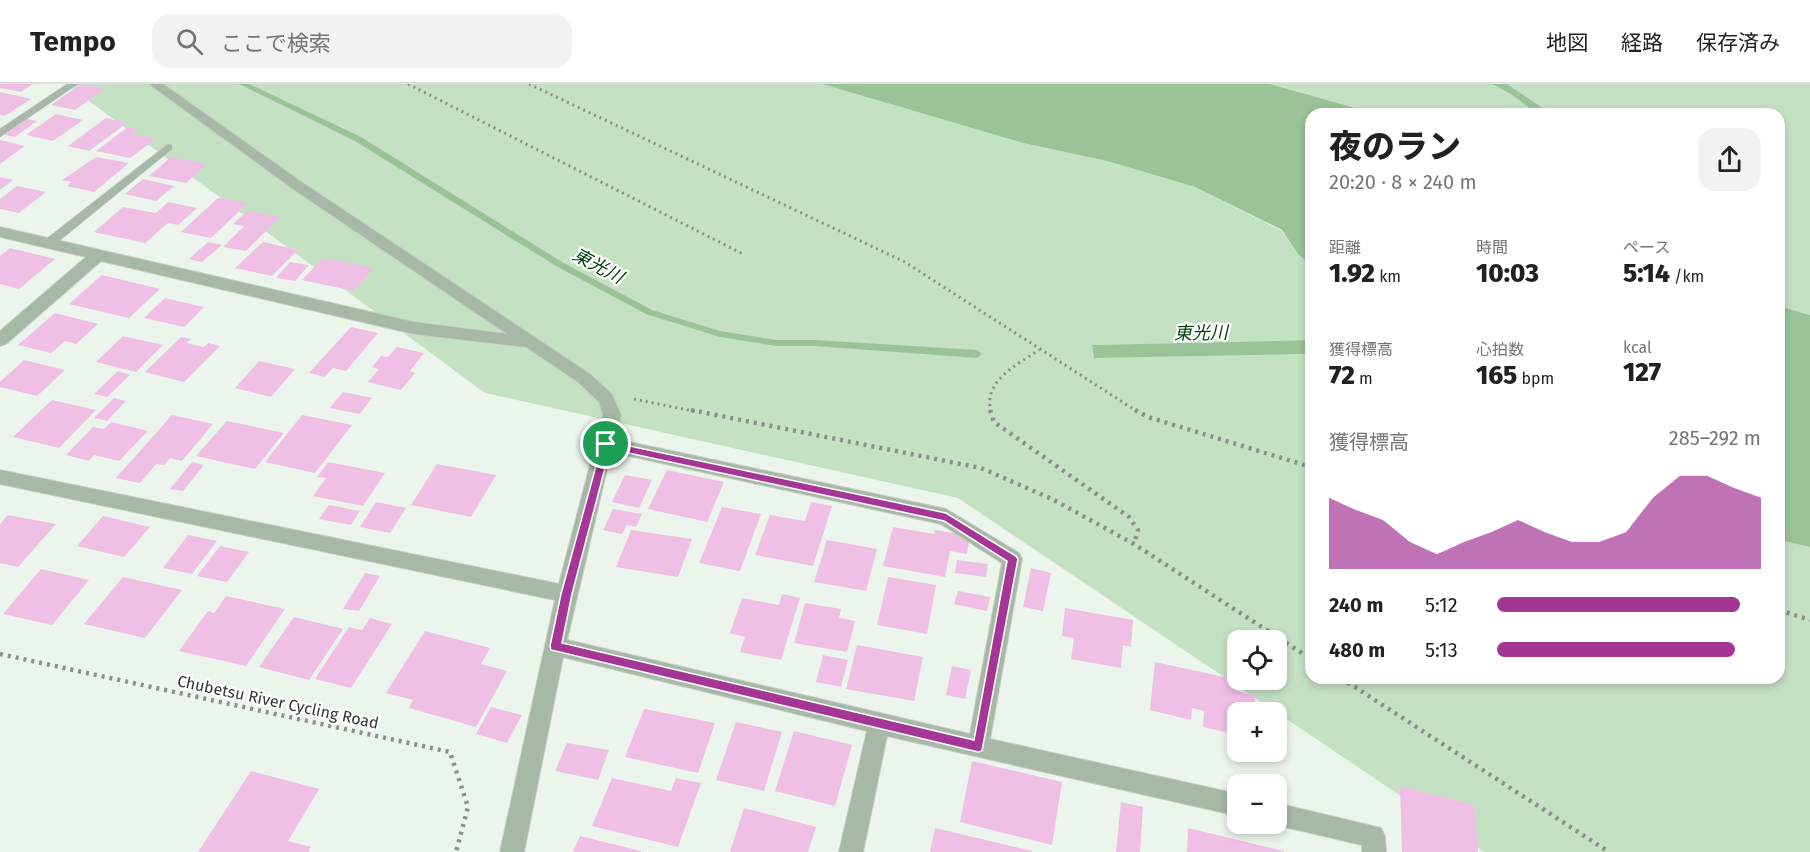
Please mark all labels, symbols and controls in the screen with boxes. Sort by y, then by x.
search box [152,14,572,68]
text: Tempo [30,25,116,58]
icon: search [173,25,206,58]
text: ここで検索 [221,30,331,57]
text: 地図 [1546,30,1588,56]
text: 経路 [1621,30,1663,56]
text: 保存済み [1696,30,1780,56]
text: 夜のラン [1329,127,1461,167]
button: share [1698,128,1761,191]
text: 20:20 · 8 × 240 m [1329,170,1477,194]
text: 距離 [1329,238,1361,257]
text: 時間 [1476,238,1508,257]
text: ペース [1623,238,1670,257]
water label: 東光川 [569,244,629,289]
text: 1.92 [1329,258,1375,289]
text: 10:03 [1476,258,1539,289]
text: 5:14 [1623,258,1670,289]
text: km [1375,267,1401,286]
text: /km [1670,267,1704,286]
water label: 東光川 [1174,321,1230,344]
text: kcal [1623,338,1652,357]
text: 獲得標高 [1329,340,1393,359]
text: 心拍数 [1476,340,1524,359]
text: 127 [1623,357,1661,388]
text: 72 [1329,360,1355,391]
text: 165 [1476,360,1517,391]
text: m [1355,369,1373,388]
text: bpm [1517,369,1554,388]
pin [580,418,631,469]
text: 285–292 m [1669,426,1761,450]
icon: arrive [589,427,622,460]
text: 獲得標高 [1329,430,1409,454]
text: 240 m [1329,593,1383,617]
text: 5:12 [1425,593,1458,617]
map controls [1227,630,1287,834]
button: locate [1227,630,1287,690]
text: 480 m [1329,638,1385,662]
text: 5:13 [1425,638,1458,662]
street label: Chubetsu River Cycling Road [176,671,380,733]
button: + [1227,702,1287,762]
button: − [1227,774,1287,834]

